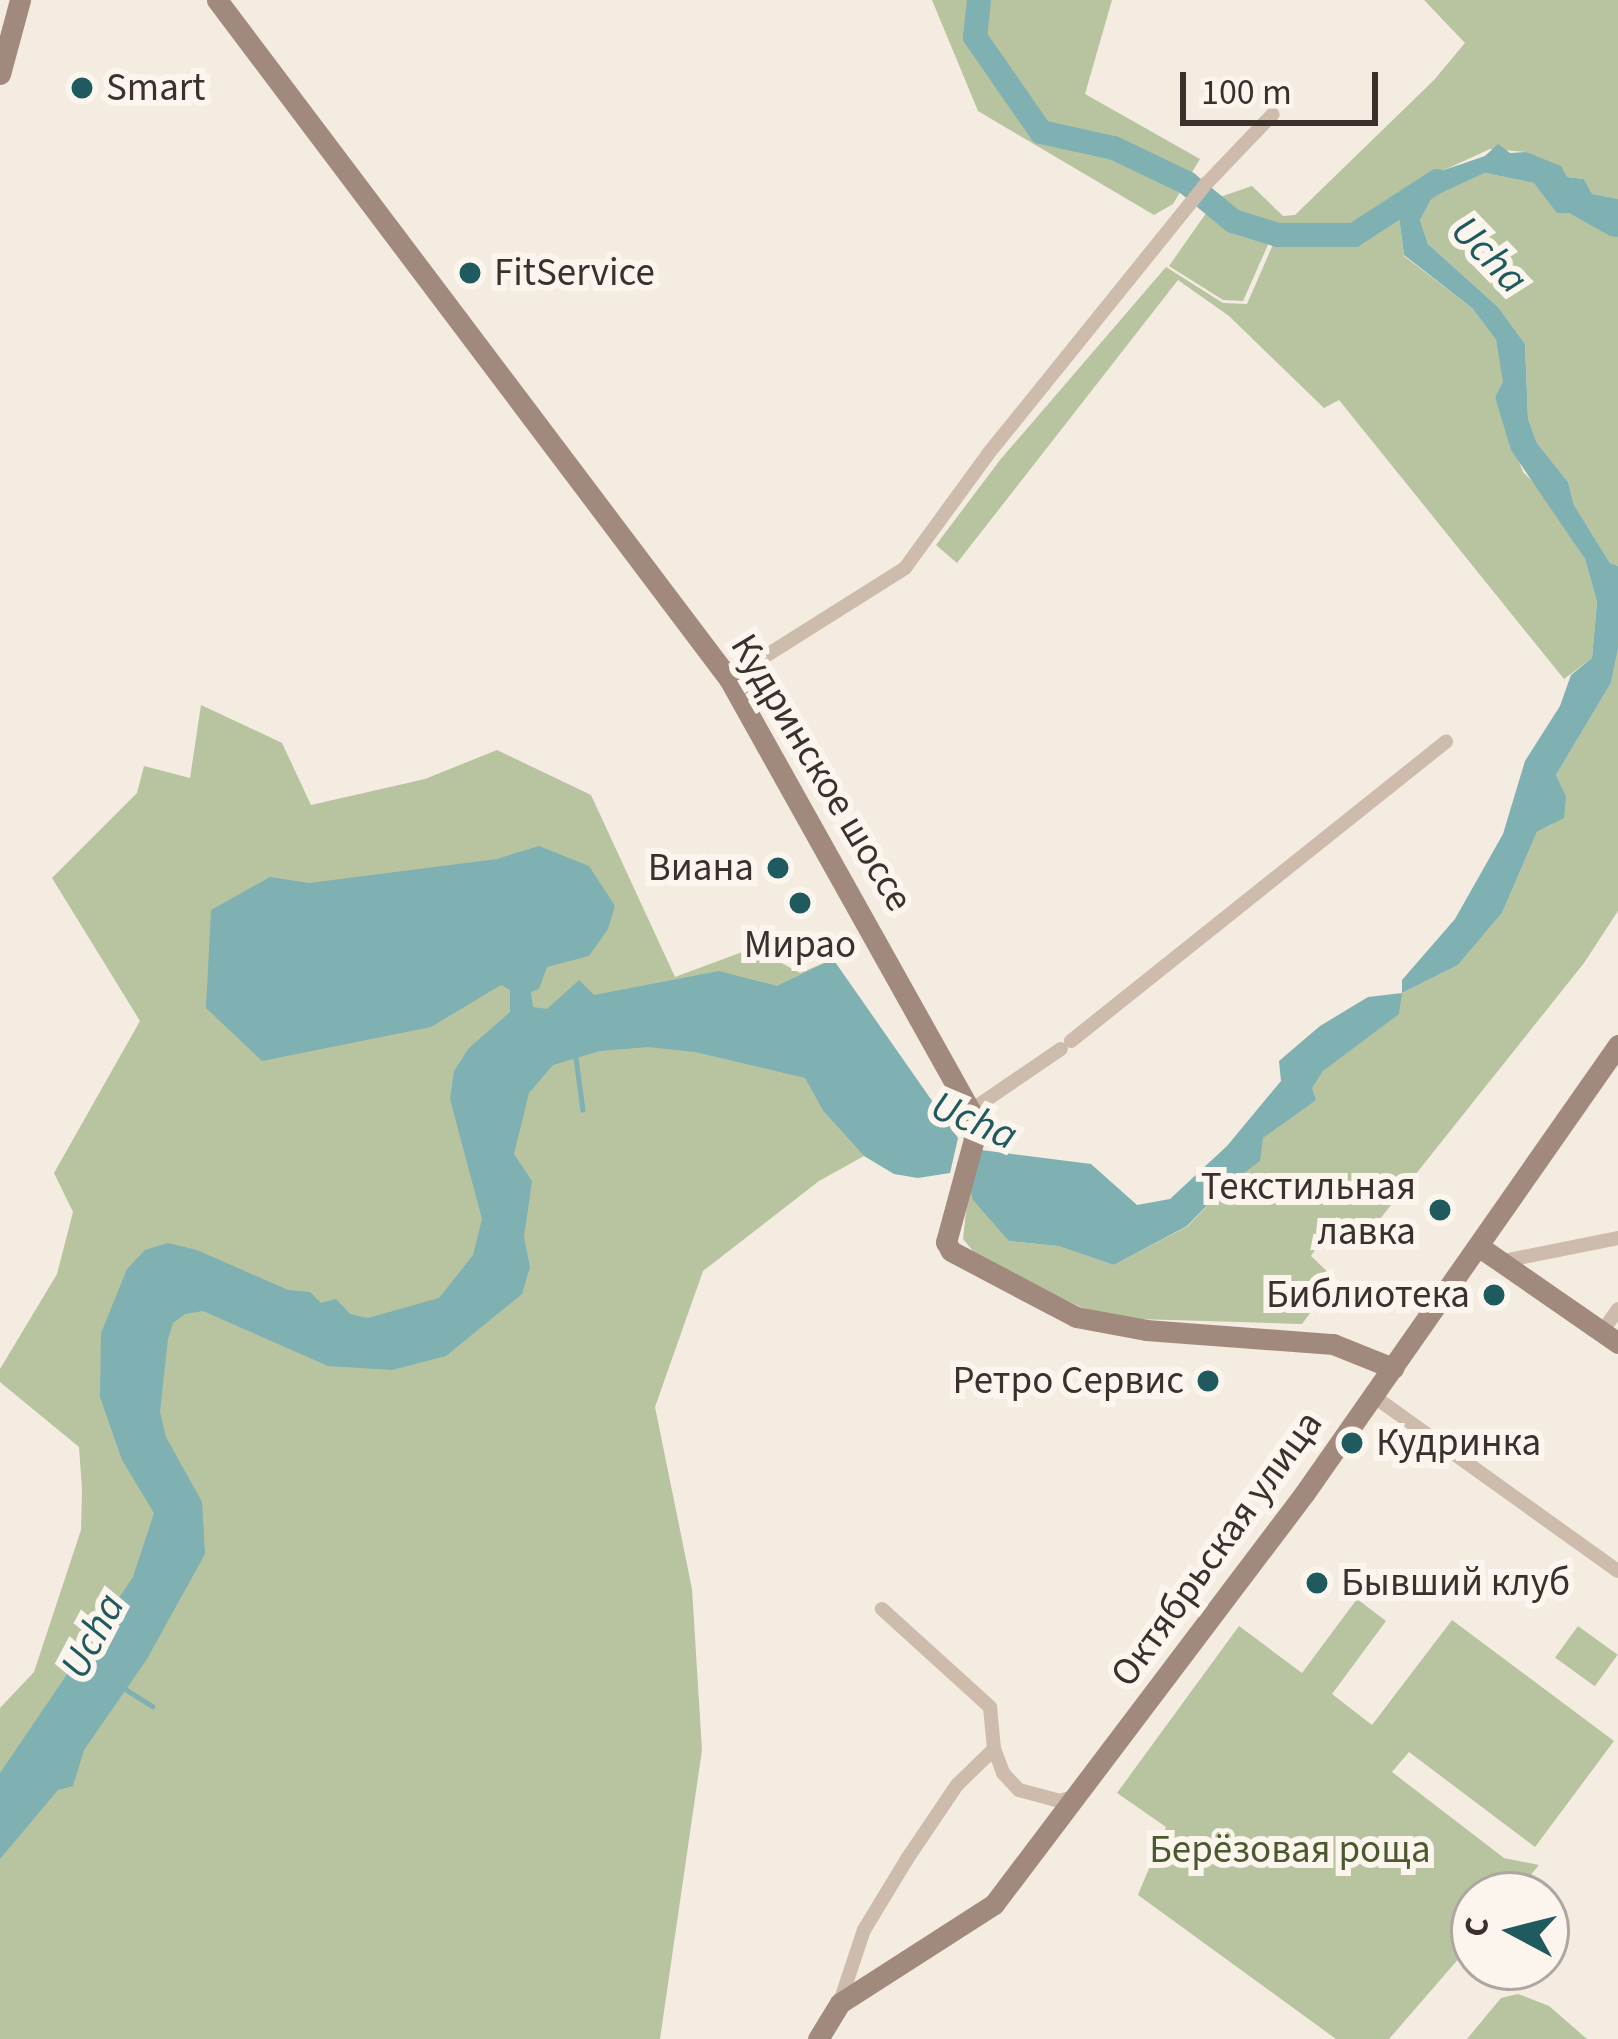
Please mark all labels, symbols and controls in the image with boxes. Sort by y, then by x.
scale bar [1186,48,1384,122]
place label: Smart [106,65,206,111]
text: 100 m [1201,67,1292,118]
marker: Smart [69,75,95,101]
water label: Ucha [1440,206,1538,304]
place label: FitService [494,250,655,296]
marker: FitService [457,260,483,286]
street label: Кудринское шоссе [720,626,922,920]
place label: Виана [648,845,754,891]
marker: Виана [765,855,791,881]
marker: Мирао [787,890,813,916]
place label: Мирао [744,922,856,968]
water label: Ucha [923,1080,1025,1162]
place label: Текстильная лавка [1201,1165,1416,1256]
marker: Текстильная лавка [1427,1197,1453,1223]
place label: Библиотека [1266,1272,1470,1318]
marker: Библиотека [1481,1282,1507,1308]
place label: Ретро Сервис [952,1358,1184,1404]
marker: Ретро Сервис [1195,1368,1221,1394]
street label: Октябрьская улица [1101,1402,1333,1696]
place label: Кудринка [1376,1420,1541,1466]
marker: Кудринка [1339,1430,1365,1456]
place label: Бывший клуб [1341,1560,1570,1606]
marker: Бывший клуб [1304,1570,1330,1596]
water label: Ucha [50,1585,136,1687]
park label: Берёзовая роща [1149,1827,1431,1873]
north arrow [1450,1871,1570,1991]
text: С [1452,1915,1501,1939]

